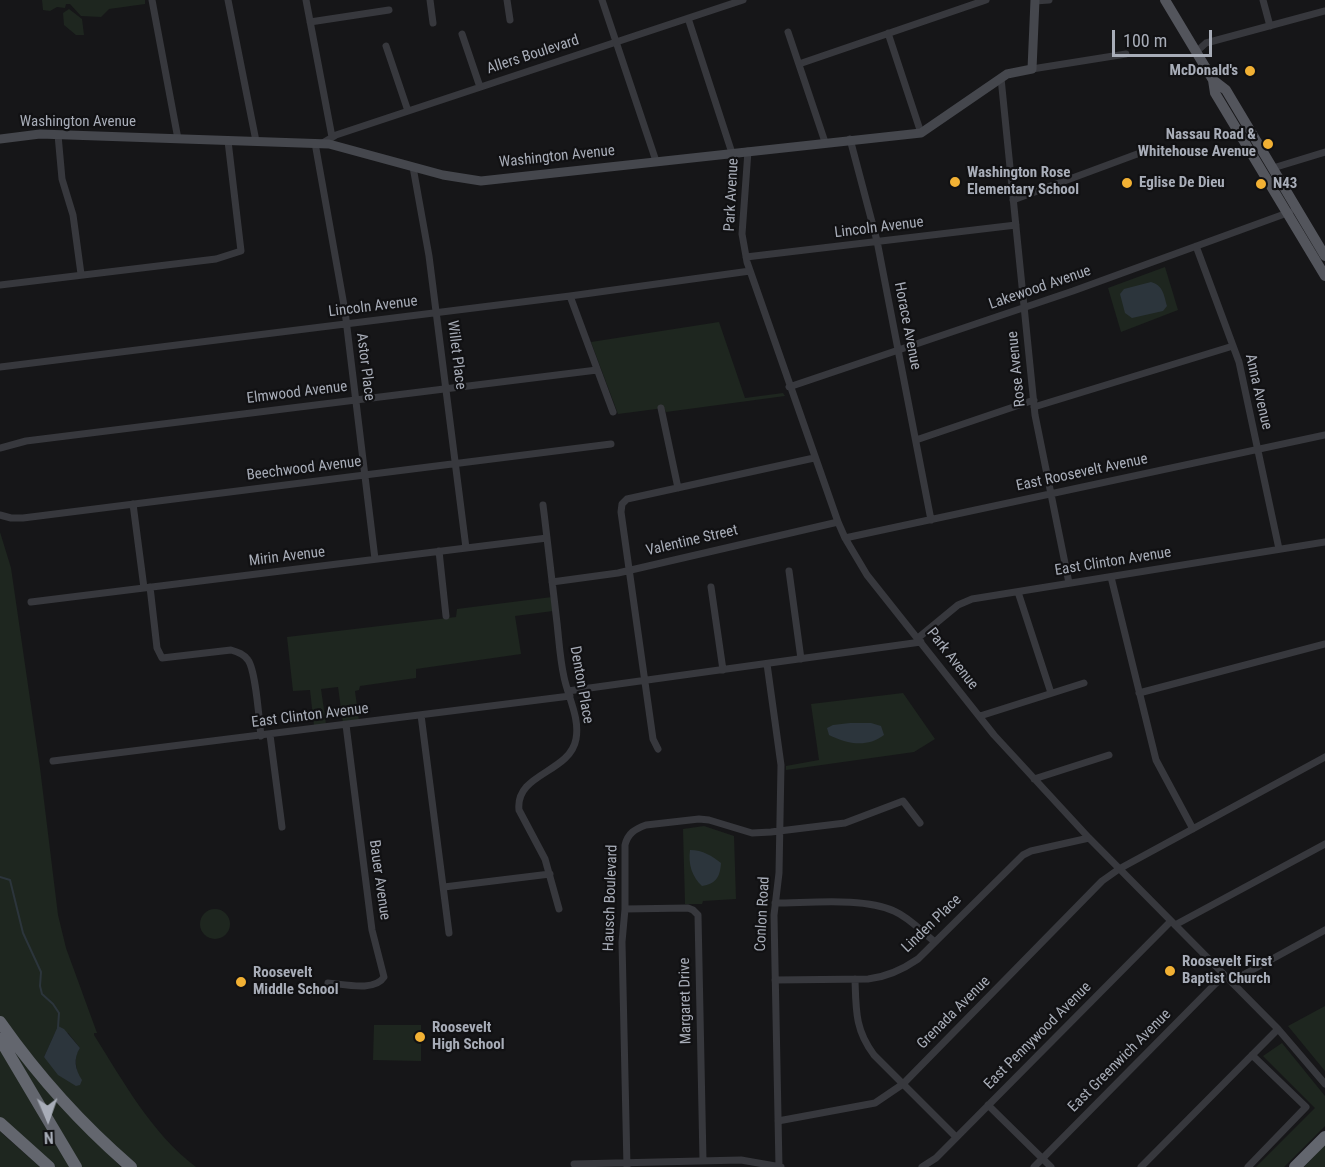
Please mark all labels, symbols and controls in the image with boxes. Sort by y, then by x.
scale bar [1115,18,1216,56]
text: 100 m [1123,30,1167,51]
street label: Allers Boulevard [485,32,581,78]
place label: McDonald's [1170,62,1238,80]
marker: McDonald's [1243,64,1257,78]
street label: Washington Avenue [20,113,136,131]
place label: Nassau Road & Whitehouse Avenue [1138,126,1256,161]
marker: Nassau Road & Whitehouse Avenue [1261,137,1275,151]
street label: Washington Avenue [498,142,616,172]
street label: Park Avenue [721,158,743,232]
place label: Washington Rose Elementary School [967,164,1079,199]
place label: Eglise De Dieu [1139,174,1225,192]
marker: Washington Rose Elementary School [948,175,962,189]
place label: N43 [1273,175,1297,193]
marker: Eglise De Dieu [1120,176,1134,190]
marker: N43 [1254,177,1268,191]
street label: Lincoln Avenue [833,214,925,242]
street label: Lakewood Avenue [987,262,1093,314]
street label: Horace Avenue [890,281,924,371]
street label: Lincoln Avenue [327,293,419,321]
street label: Willet Place [443,319,469,391]
street label: Rose Avenue [1004,330,1030,408]
street label: Astor Place [352,332,378,402]
street label: Anna Avenue [1241,352,1275,432]
street label: Elmwood Avenue [246,378,348,408]
street label: East Roosevelt Avenue [1015,450,1149,496]
street label: Beechwood Avenue [246,453,362,485]
street label: Valentine Street [644,522,740,560]
street label: Mirin Avenue [248,543,326,571]
street label: East Clinton Avenue [1053,544,1173,580]
street label: Park Avenue [922,625,982,693]
street label: Denton Place [565,645,597,725]
street label: East Clinton Avenue [250,700,370,732]
street label: Bauer Avenue [364,839,394,921]
street label: Hausch Boulevard [600,844,622,952]
street label: Conlon Road [752,876,774,952]
street label: Linden Place [898,891,966,957]
place label: Roosevelt First Baptist Church [1182,953,1272,988]
street label: Margaret Drive [676,957,696,1045]
place label: Roosevelt Middle School [253,964,339,999]
marker: Roosevelt First Baptist Church [1163,964,1177,978]
street label: Grenada Avenue [914,973,994,1053]
marker: Roosevelt Middle School [234,975,248,989]
street label: East Pennywood Avenue [981,979,1095,1093]
street label: East Greenwich Avenue [1065,1006,1175,1116]
place label: Roosevelt High School [432,1019,504,1054]
marker: Roosevelt High School [413,1030,427,1044]
north arrow [18,1089,78,1149]
text: N [43,1128,54,1147]

